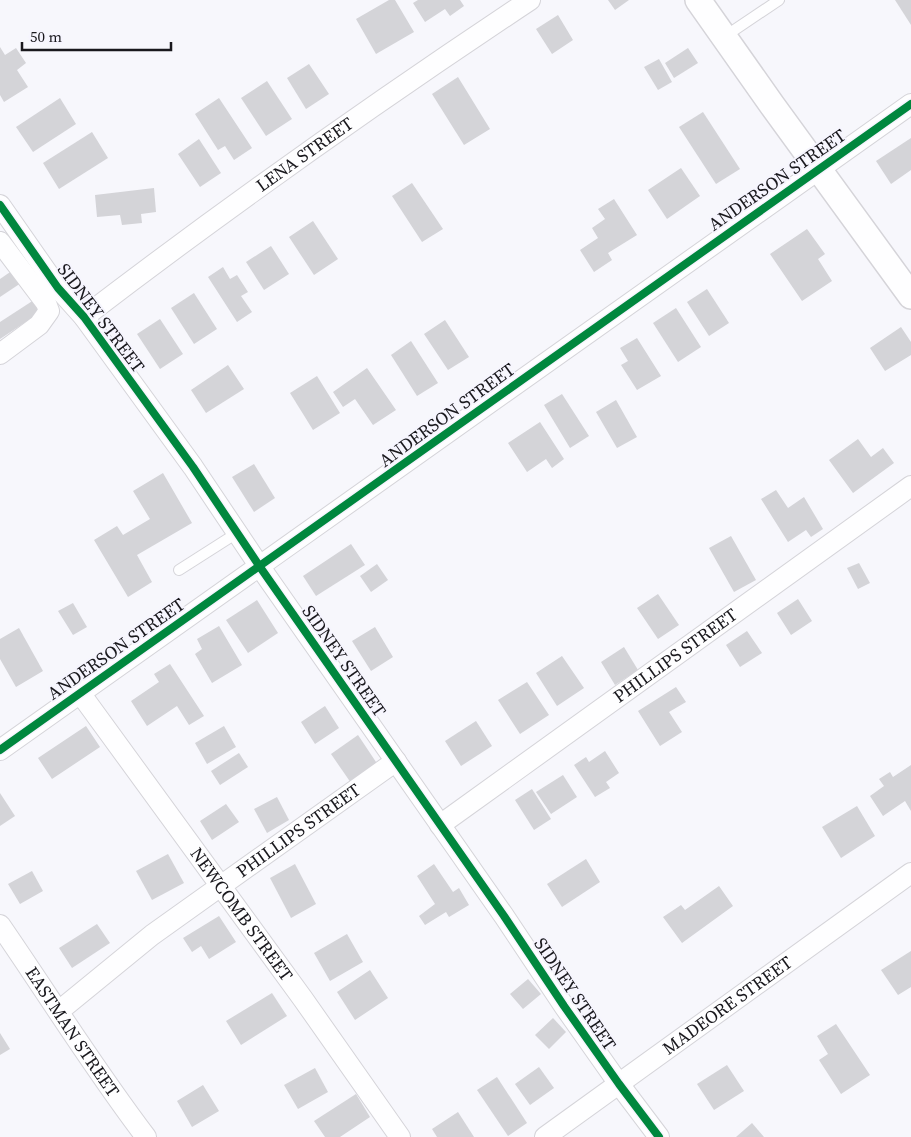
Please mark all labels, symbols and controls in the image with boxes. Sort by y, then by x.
scale bar [22,20,171,52]
text: 50 m [30,26,62,47]
street label: LENA STREET [251,111,358,197]
street label: ANDERSON STREET [703,123,851,237]
street label: SIDNEY STREET [52,258,151,378]
street label: ANDERSON STREET [373,357,520,473]
street label: ANDERSON STREET [42,592,190,706]
street label: SIDNEY STREET [297,600,392,722]
street label: PHILLIPS STREET [608,602,742,708]
street label: PHILLIPS STREET [231,777,365,883]
street label: NEWCOMB STREET [185,842,299,986]
street label: SIDNEY STREET [528,932,622,1055]
street label: MADEORE STREET [657,950,797,1060]
street label: EASTMAN STREET [20,961,126,1102]

